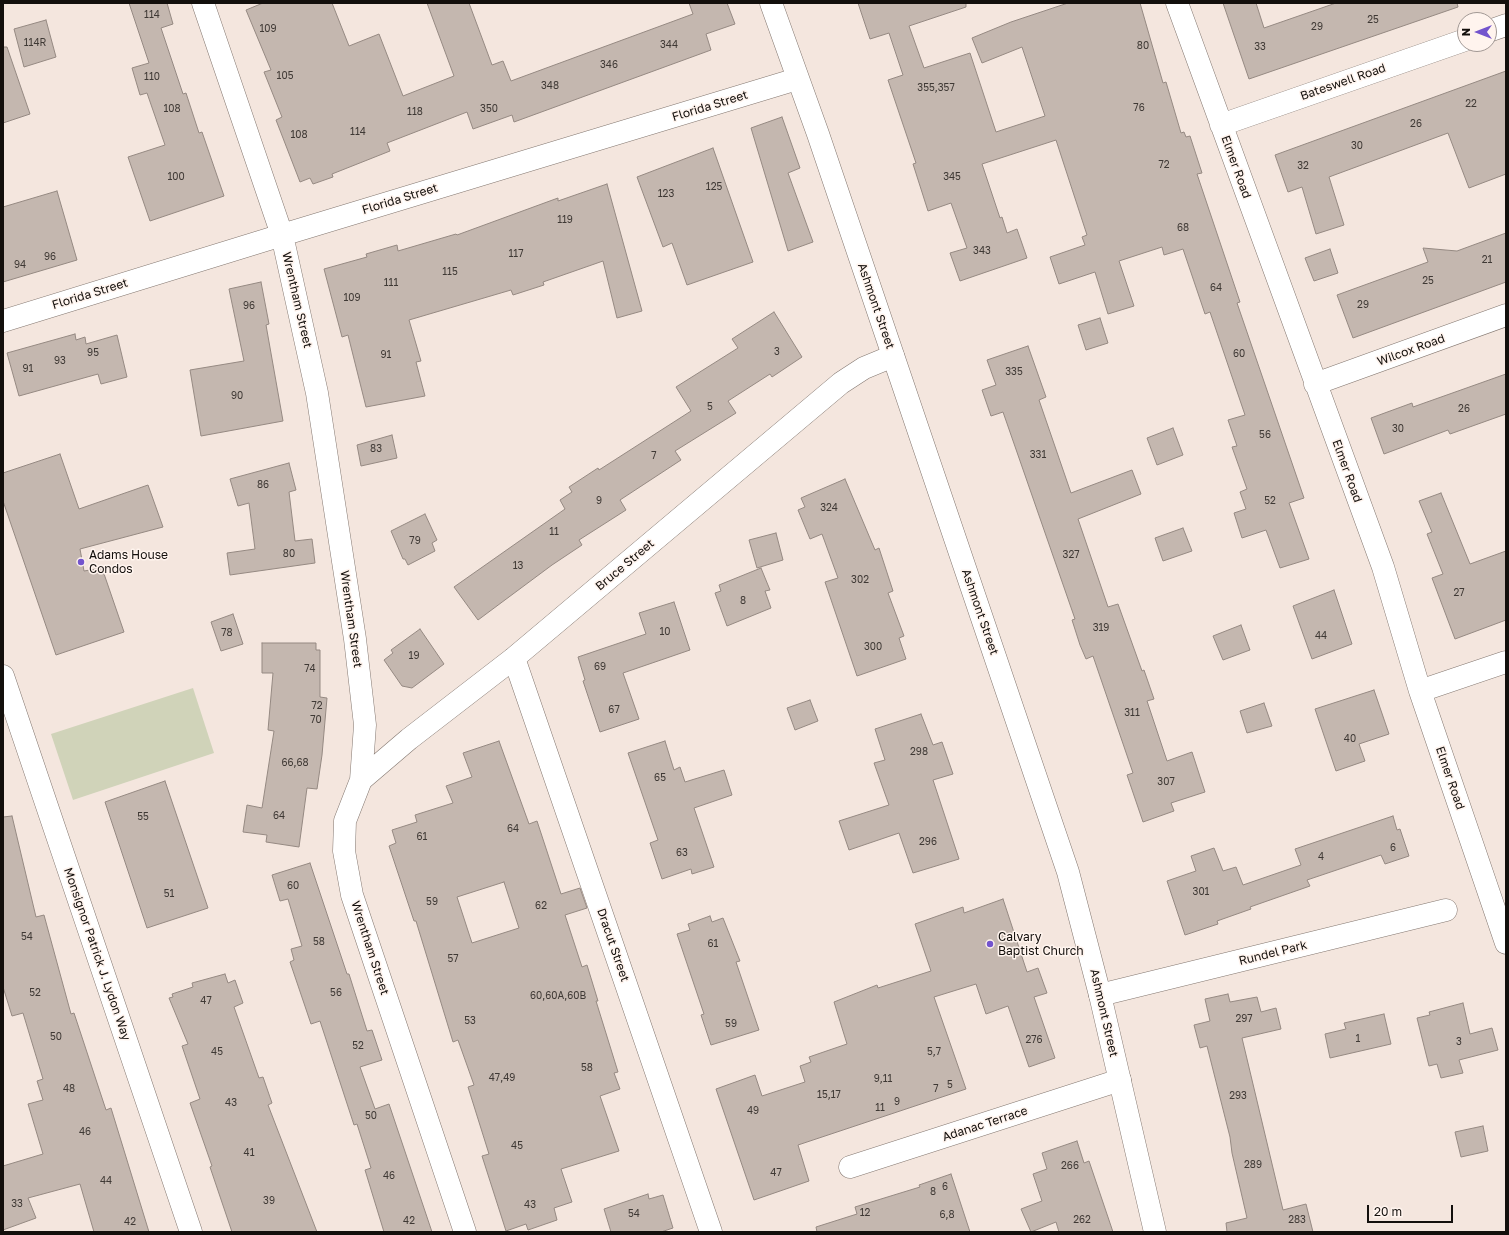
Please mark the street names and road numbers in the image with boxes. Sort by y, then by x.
street label: Bateswell Road [1298,61,1388,103]
street label: Florida Street [670,88,750,124]
street label: Elmer Road [1218,134,1254,200]
street label: Florida Street [360,181,440,217]
street label: Wrentham Street [279,251,315,349]
street label: Ashmont Street [855,261,897,351]
street label: Florida Street [50,276,130,312]
street label: Wilcox Road [1375,331,1447,369]
street label: Elmer Road [1329,438,1365,504]
street label: Bruce Street [593,536,657,594]
street label: Ashmont Street [959,567,1001,657]
street label: Wrentham Street [337,569,365,669]
street label: Elmer Road [1432,745,1468,811]
street label: Monsignor Patrick J. Lydon Way [61,866,133,1042]
street label: Wrentham Street [348,899,392,997]
street label: Dracut Street [594,906,632,984]
street label: Rundel Park [1237,938,1309,968]
street label: Ashmont Street [1087,967,1121,1059]
street label: Adanac Terrace [941,1103,1029,1145]

